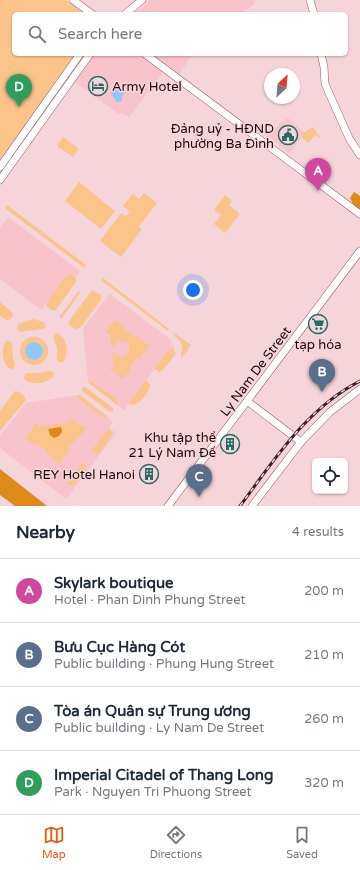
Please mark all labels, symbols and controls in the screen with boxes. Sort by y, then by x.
search box [12,12,348,56]
icon: search [26,23,48,45]
text: Search here [58,25,142,43]
north arrow [264,68,300,104]
pin: D [6,74,32,107]
hotel icon: Army Hotel [87,75,109,97]
place label: Army Hotel [112,79,182,95]
place label: Đảng uỷ - HĐND phường Ba Đình [171,121,274,152]
public building icon: Đảng uỷ - HĐND phường Ba Đình [277,124,299,146]
pin: A [305,158,331,191]
your location [183,280,203,300]
supermarket icon: tạp hóa [307,313,329,335]
street label: Ly Nam De Street [217,324,295,420]
place label: tạp hóa [295,337,341,353]
pin: B [309,359,335,392]
place label: Khu tập thể 21 Lý Nam Đế [128,430,216,461]
building icon: Khu tập thể 21 Lý Nam Đế [219,433,241,455]
map controls [312,458,348,494]
button: locate [312,458,348,494]
building icon: REY Hotel Hanoi [138,463,160,485]
pin: C [186,464,212,497]
place label: REY Hotel Hanoi [33,467,135,483]
text: Nearby [16,522,75,543]
text: 4 results [292,524,344,540]
text: Skylark boutique [54,574,174,592]
text: A [24,583,34,599]
text: 200 m [304,583,344,599]
text: Hotel · Phan Dinh Phung Street [54,592,245,608]
text: Bưu Cục Hàng Cót [54,638,185,656]
text: B [24,647,34,663]
text: 210 m [304,647,344,663]
text: Public building · Phung Hung Street [54,656,274,672]
text: Tòa án Quân sự Trung ương [54,702,251,720]
text: C [24,711,34,727]
text: 260 m [304,711,344,727]
text: Public building · Ly Nam De Street [54,720,264,736]
text: Imperial Citadel of Thang Long [54,766,273,784]
text: D [24,775,34,791]
text: 320 m [304,775,344,791]
text: Park · Nguyen Tri Phuong Street [54,784,252,800]
tab: Map [42,824,66,861]
tab: Directions [150,824,202,861]
tab: Saved [286,824,318,861]

